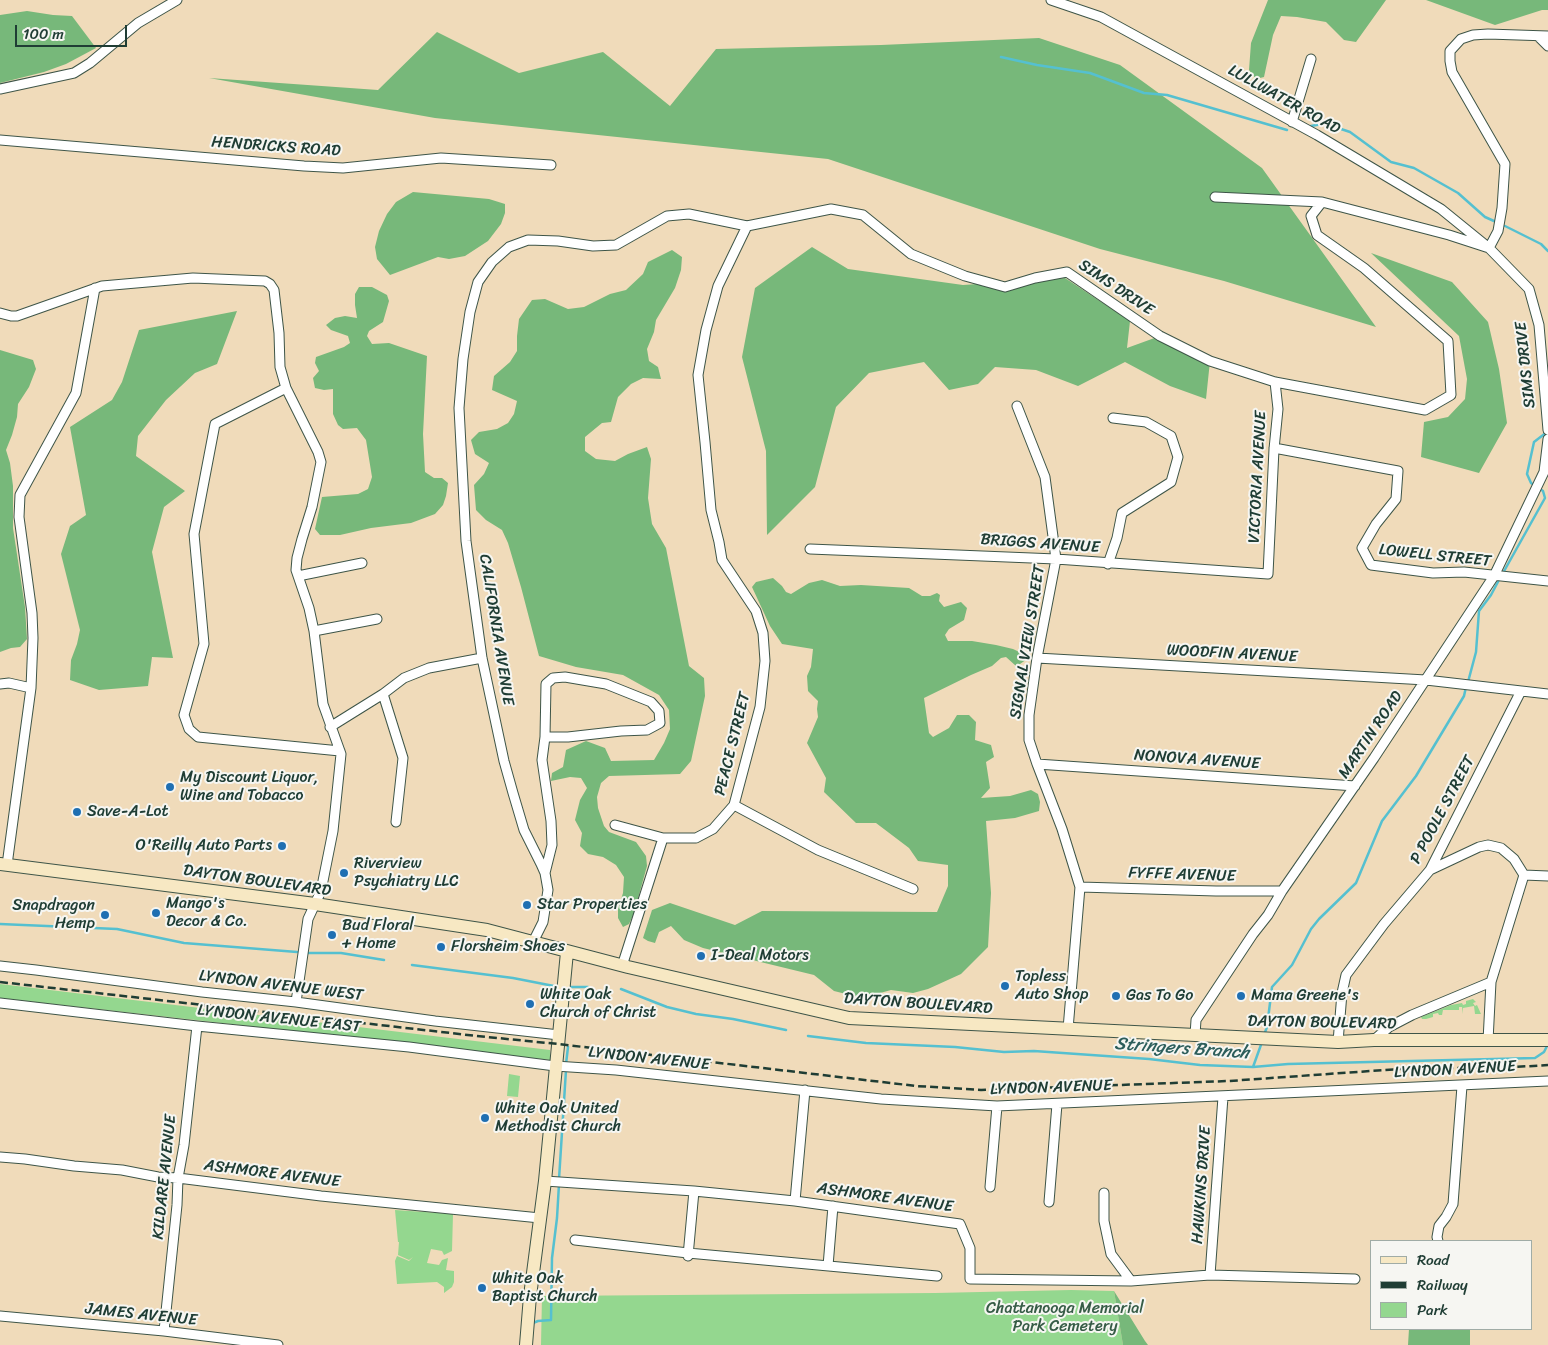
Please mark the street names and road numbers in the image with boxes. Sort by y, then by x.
street label: LULLWATER ROAD [1225,61,1343,139]
street label: HENDRICKS ROAD [211,133,341,161]
street label: SIMS DRIVE [1075,256,1157,320]
street label: SIMS DRIVE [1512,321,1540,409]
street label: VICTORIA AVENUE [1245,410,1271,544]
street label: BRIGGS AVENUE [980,530,1100,558]
street label: LOWELL STREET [1378,541,1492,571]
street label: CALIFORNIA AVENUE [475,553,517,707]
street label: SIGNAL VIEW STREET [1006,564,1050,720]
street label: WOODFIN AVENUE [1166,641,1298,667]
street label: MARTIN ROAD [1335,688,1407,782]
street label: PEACE STREET [711,690,755,798]
street label: NONOVA AVENUE [1133,746,1261,774]
street label: P POOLE STREET [1406,753,1480,867]
street label: DAYTON BOULEVARD [182,861,332,901]
street label: FYFFE AVENUE [1128,864,1236,886]
street label: LYNDON AVENUE WEST [198,966,364,1006]
street label: DAYTON BOULEVARD [843,989,993,1019]
street label: LYNDON AVENUE EAST [196,1001,362,1037]
street label: DAYTON BOULEVARD [1247,1012,1397,1034]
street label: LYNDON AVENUE [587,1043,711,1075]
street label: LYNDON AVENUE [1394,1057,1516,1083]
street label: LYNDON AVENUE [990,1076,1112,1100]
street label: KILDARE AVENUE [149,1114,181,1240]
street label: HAWKINS DRIVE [1188,1125,1216,1245]
street label: ASHMORE AVENUE [203,1156,341,1192]
street label: ASHMORE AVENUE [816,1179,954,1217]
street label: JAMES AVENUE [84,1300,198,1330]

